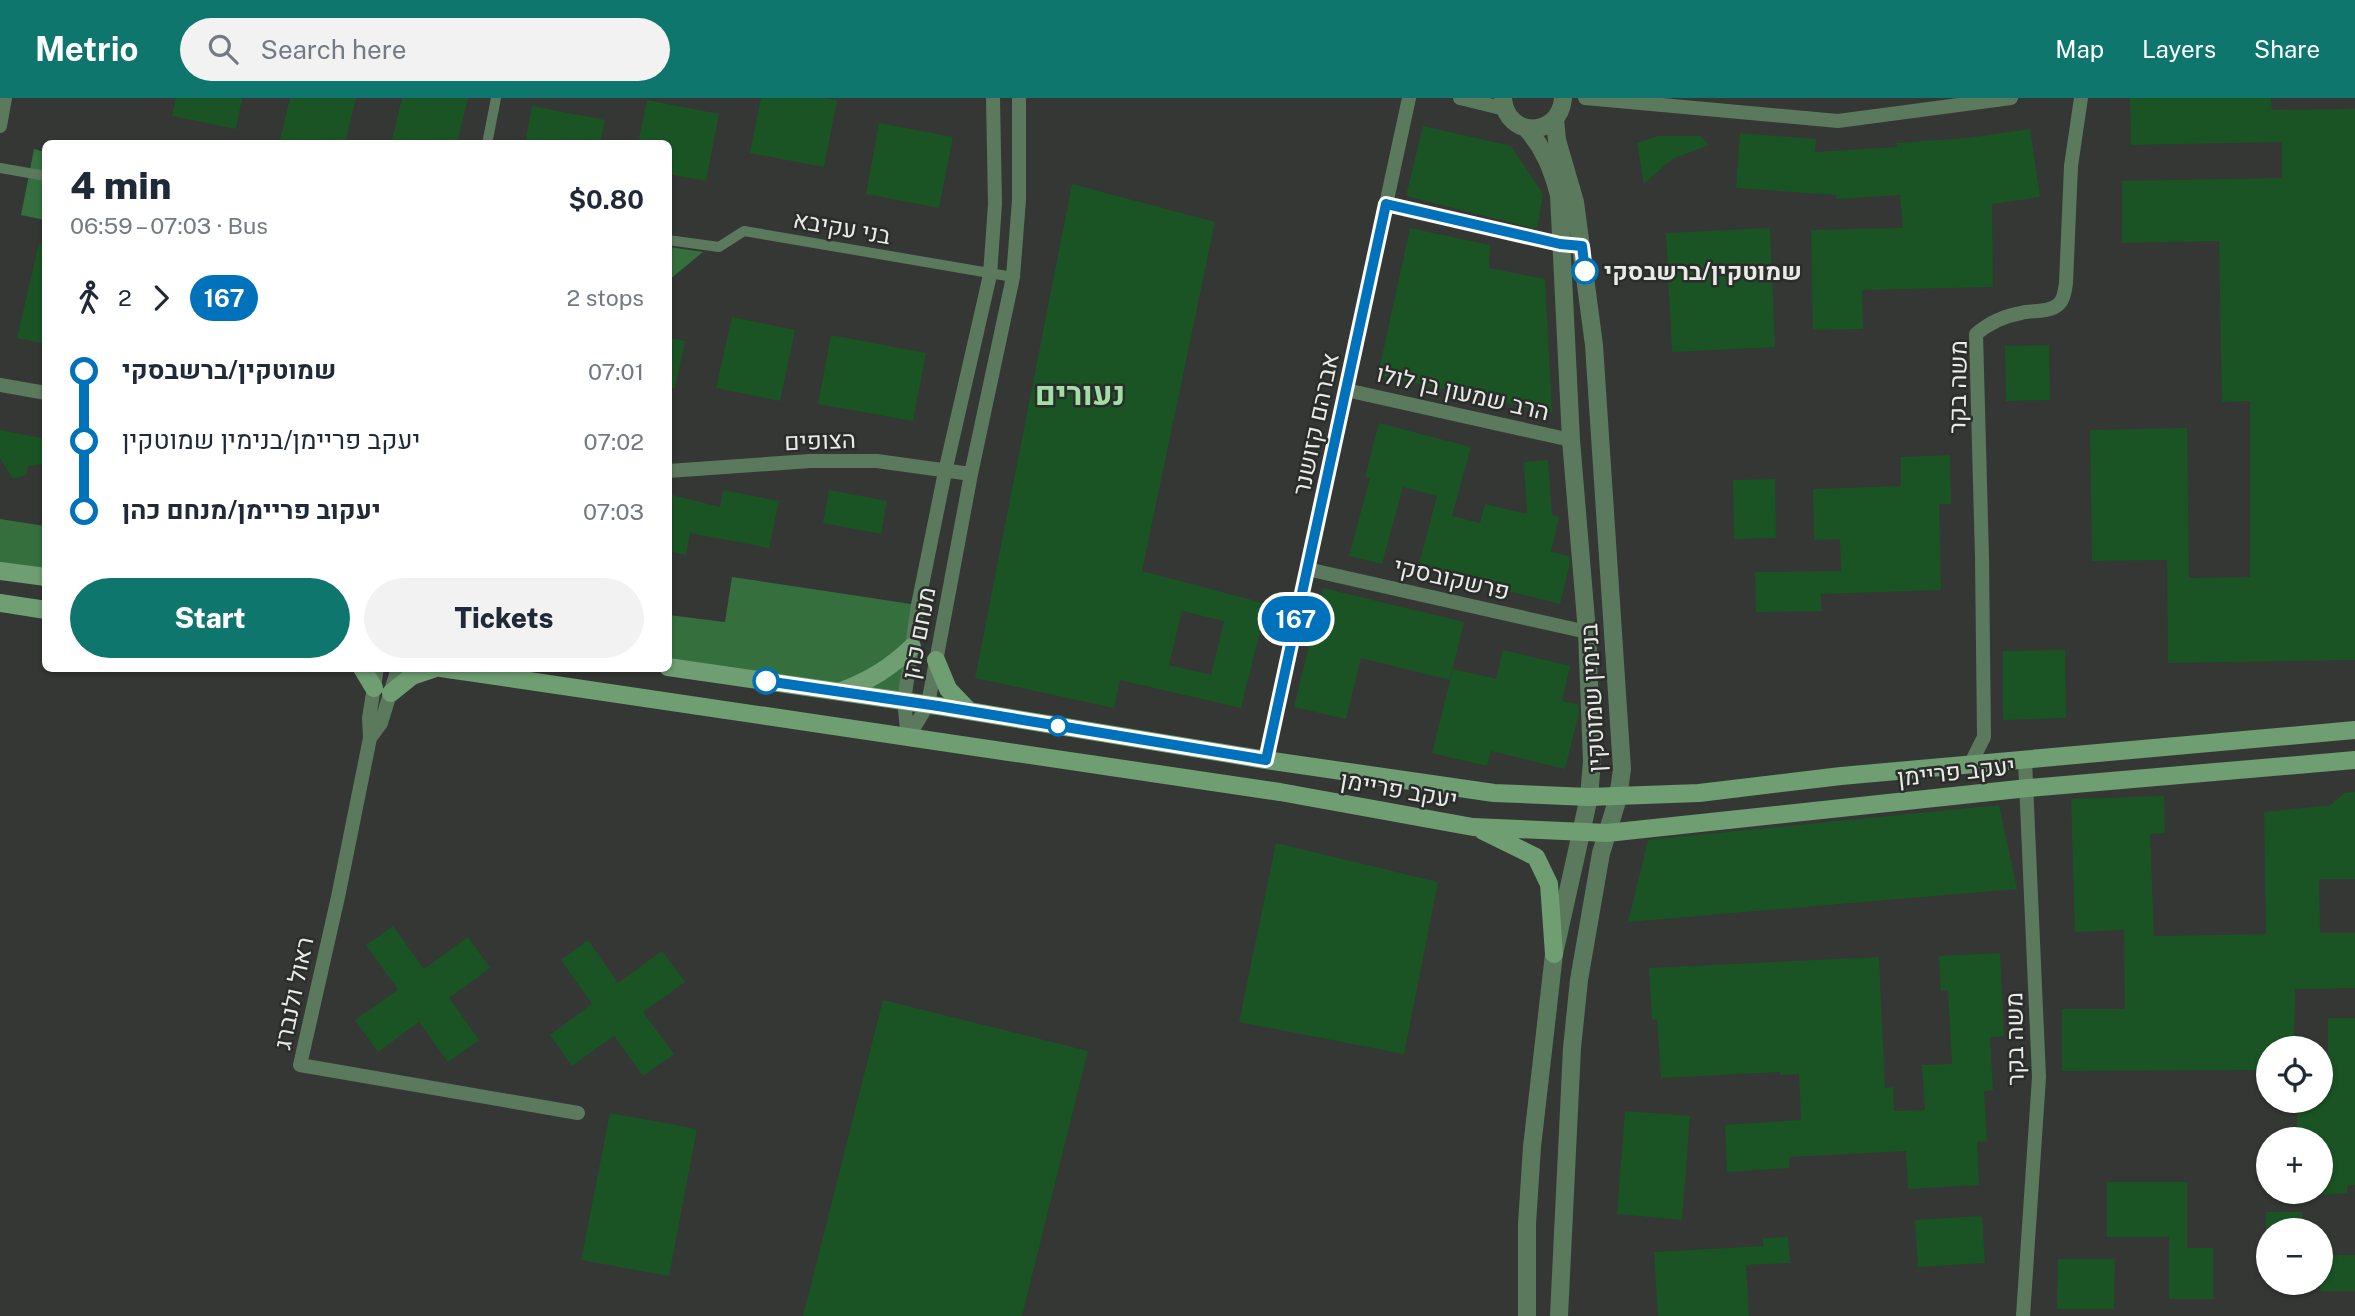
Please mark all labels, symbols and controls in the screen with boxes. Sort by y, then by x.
search box [180,18,670,81]
text: Metrio [35,30,138,68]
icon: search [204,30,242,68]
text: Search here [260,34,406,65]
text: Map [2055,35,2104,63]
text: Layers [2142,35,2216,63]
text: Share [2254,35,2320,63]
text: 4 min [70,163,172,208]
text: $0.80 [568,184,644,215]
street label: בני עקיבא [791,205,893,249]
text: 06:59 – 07:03 · Bus [70,212,268,239]
place label: שמוטקין/ברשבסקי [1604,257,1802,285]
marker: שמוטקין/ברשבסקי [1572,258,1598,284]
icon: walk [70,279,108,317]
icon: forward [142,279,180,317]
text: 2 [118,284,132,311]
text: 167 [204,284,244,312]
text: 2 stops [566,284,644,311]
street label: משה בקר [1942,340,1972,434]
street label: אברהם קזושנר [1286,350,1344,498]
text: שמוטקין/ברשבסקי [122,354,336,385]
text: 07:01 [588,358,644,385]
street label: הרב שמעון בן לולו [1374,359,1552,425]
district label: נעורים [1035,375,1125,412]
text: יעקב פריימן/בנימין שמוטקין [122,424,420,455]
street label: הצופים [784,425,856,455]
text: 07:02 [584,428,644,455]
text: יעקוב פריימן/מנחם כהן [122,494,381,525]
text: 07:03 [583,498,644,525]
street label: פרשקובסקי [1391,551,1513,605]
button: Start [70,578,350,658]
button: Tickets [364,578,644,658]
street label: מנחם כהן [895,584,941,682]
line badge: 167 [1256,596,1336,642]
text: 167 [1276,605,1316,633]
street label: בנימין שמוטקין [1574,623,1610,773]
unlabelled marker [753,668,779,694]
unlabelled marker [1048,716,1068,736]
street label: יעקב פריימן [1896,751,2016,791]
street label: יעקב פריימן [1338,765,1460,813]
street label: ראול ולנברג [267,934,319,1052]
street label: משה בקר [1999,992,2029,1086]
map controls [2256,1036,2333,1295]
button: locate [2256,1036,2333,1113]
button: + [2256,1127,2333,1204]
button: − [2256,1218,2333,1295]

